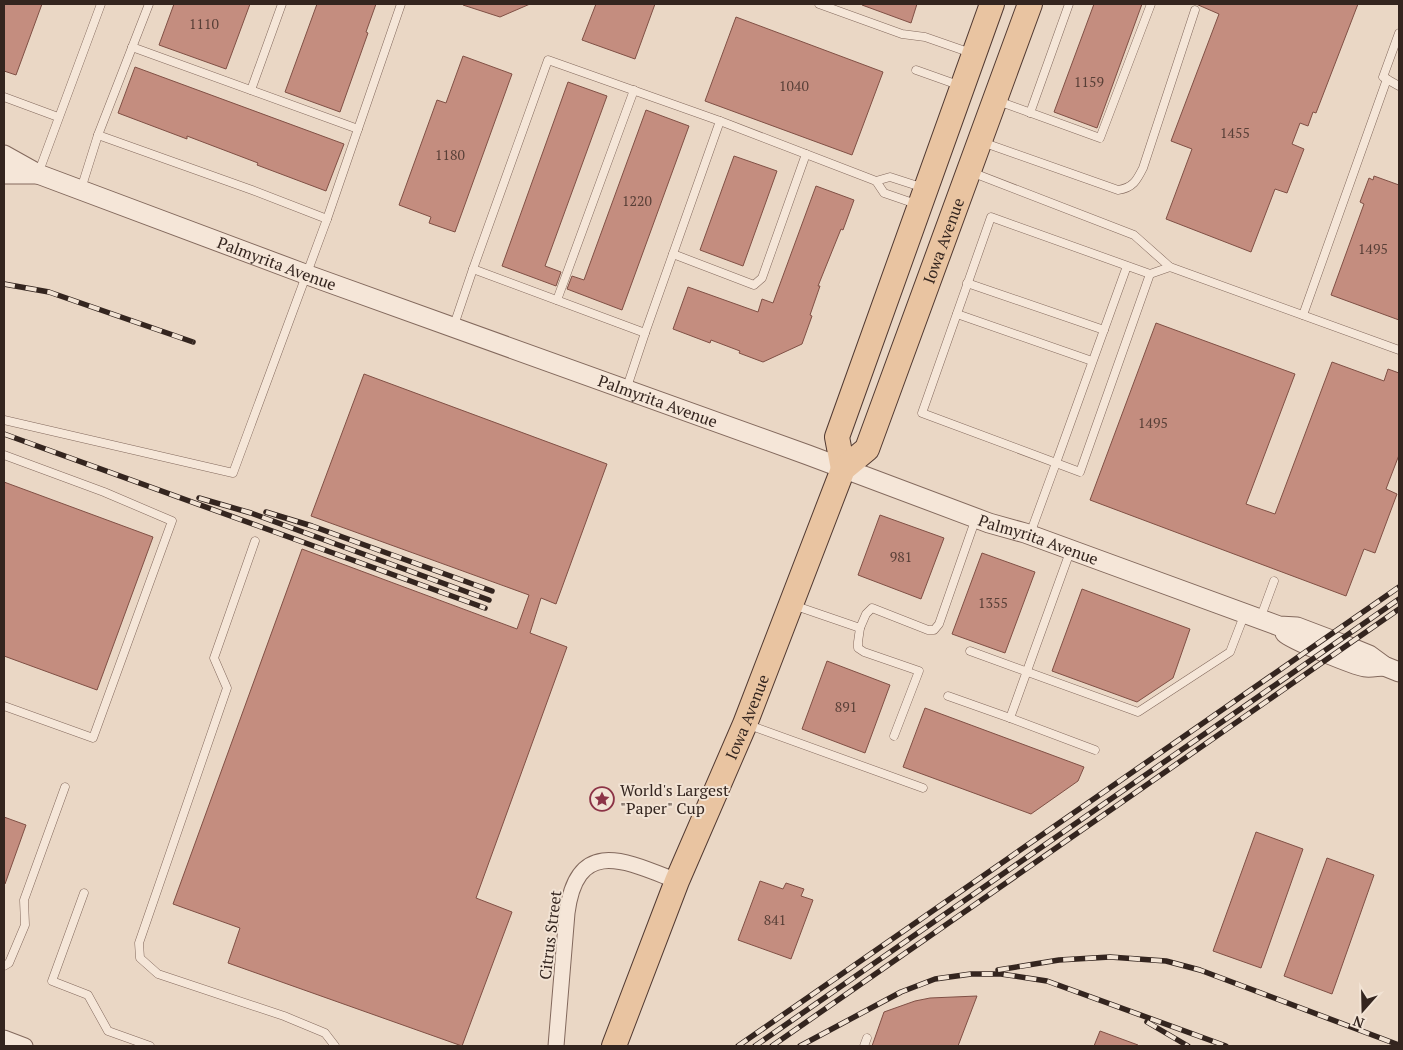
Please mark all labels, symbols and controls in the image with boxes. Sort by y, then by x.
house number: 1110 [189,14,219,33]
house number: 1159 [1074,72,1104,91]
house number: 1040 [779,76,809,95]
house number: 1455 [1220,123,1250,142]
house number: 1180 [435,145,465,164]
house number: 1220 [622,191,652,210]
street label: Iowa Avenue [917,195,969,287]
street label: Palmyrita Avenue [214,231,339,295]
house number: 1495 [1358,239,1388,258]
street label: Palmyrita Avenue [595,369,721,433]
house number: 1495 [1138,413,1168,432]
street label: Palmyrita Avenue [975,509,1101,570]
house number: 981 [890,547,912,566]
house number: 1355 [978,593,1008,612]
street label: Iowa Avenue [720,671,774,763]
house number: 891 [835,697,857,716]
place label: World's Largest "Paper" Cup [620,779,729,819]
place icon: World's Largest "Paper" Cup [589,786,615,812]
street label: Citrus Street [534,889,566,981]
house number: 841 [764,910,786,929]
north arrow [1338,985,1388,1035]
text: N [1350,1012,1367,1033]

